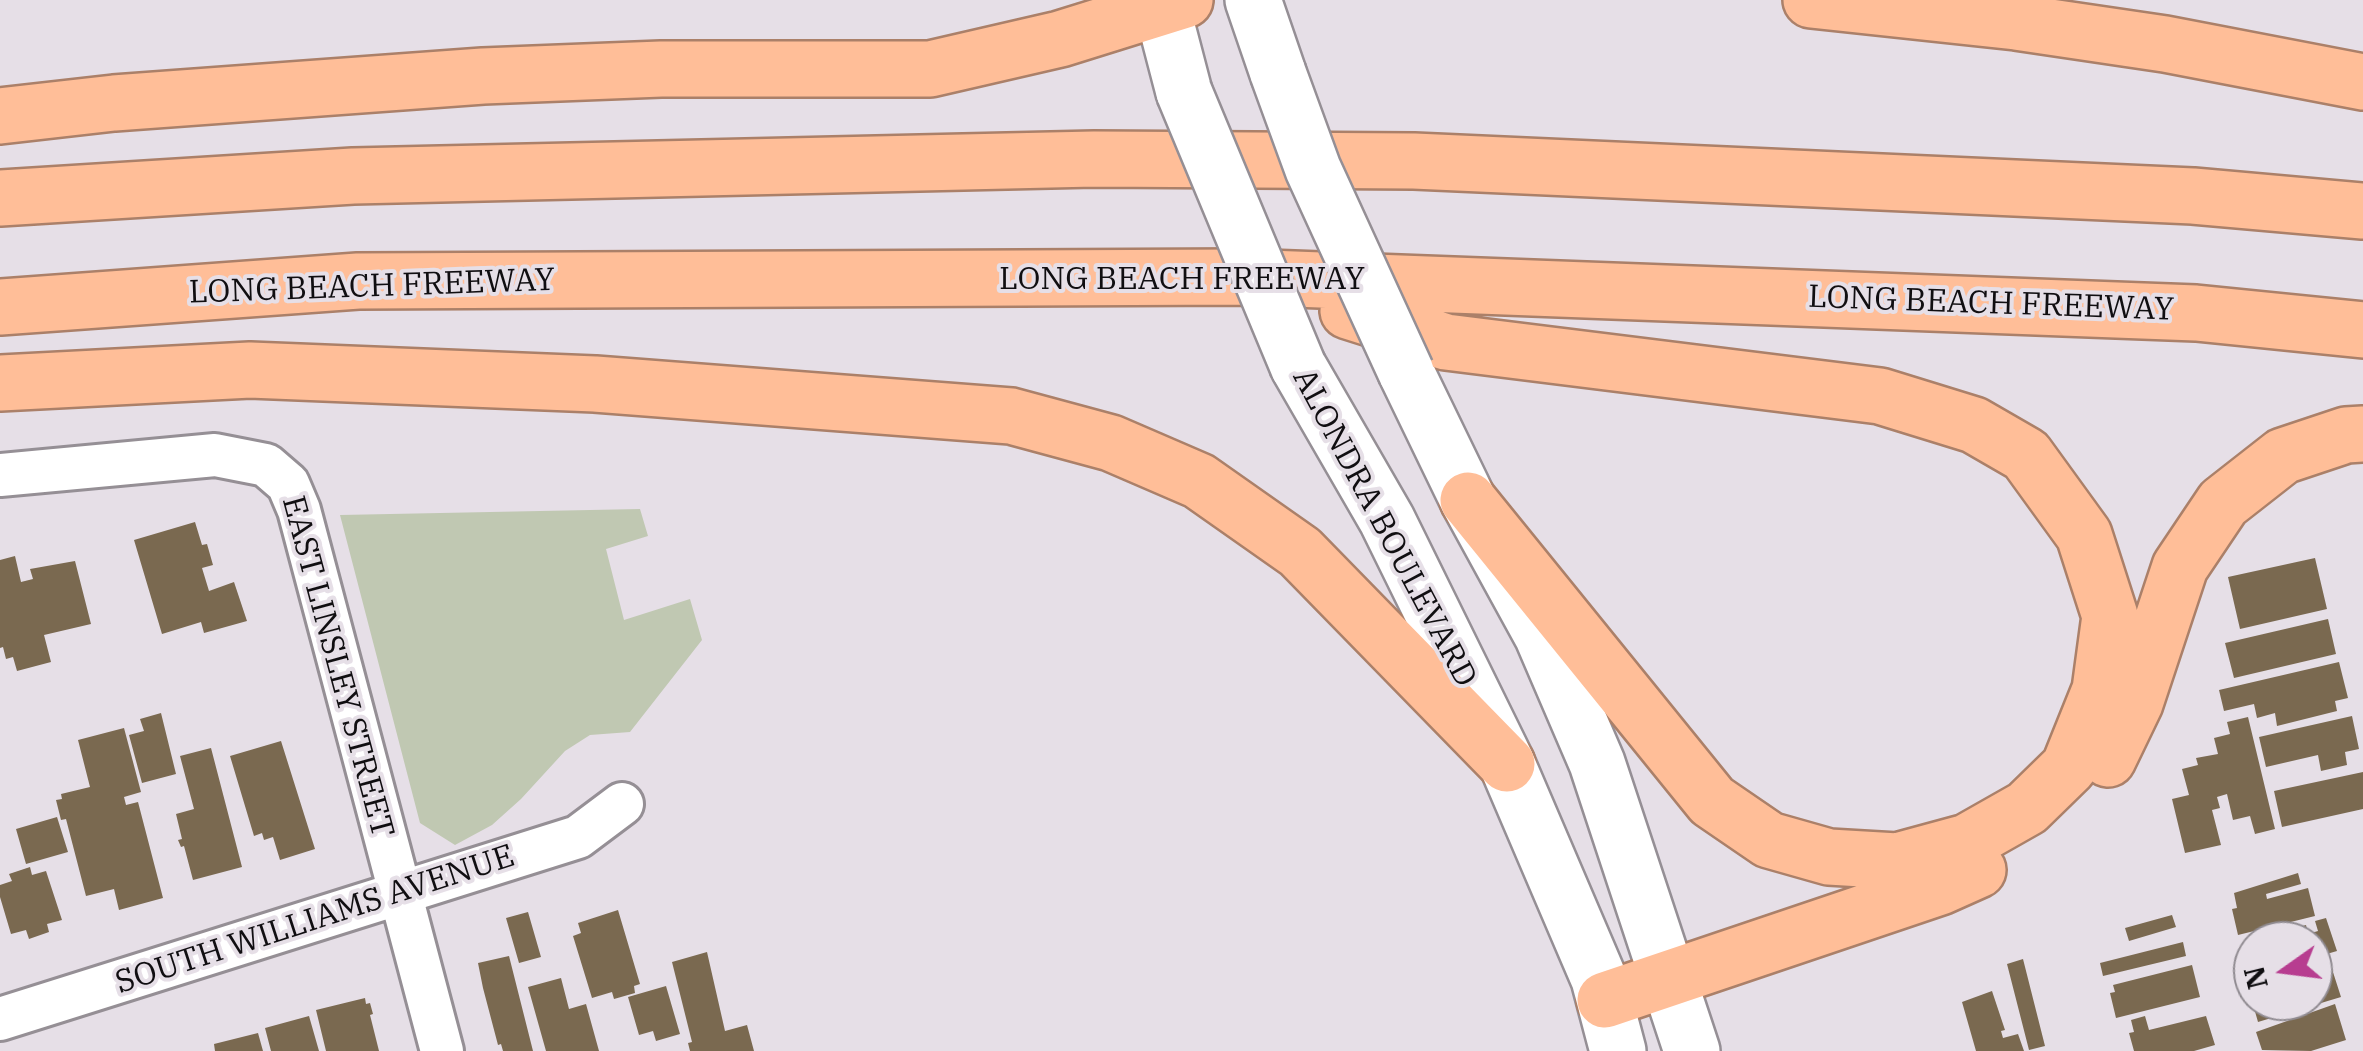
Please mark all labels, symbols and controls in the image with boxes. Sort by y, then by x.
street label: LONG BEACH FREEWAY [188,261,556,313]
street label: LONG BEACH FREEWAY [999,261,1365,299]
street label: LONG BEACH FREEWAY [1807,278,2175,330]
street label: ALONDRA BOULEVARD [1284,362,1484,694]
street label: EAST LINSLEY STREET [273,492,401,842]
street label: SOUTH WILLIAMS AVENUE [111,837,519,1003]
north arrow [2233,921,2333,1021]
text: N [2235,963,2276,993]

